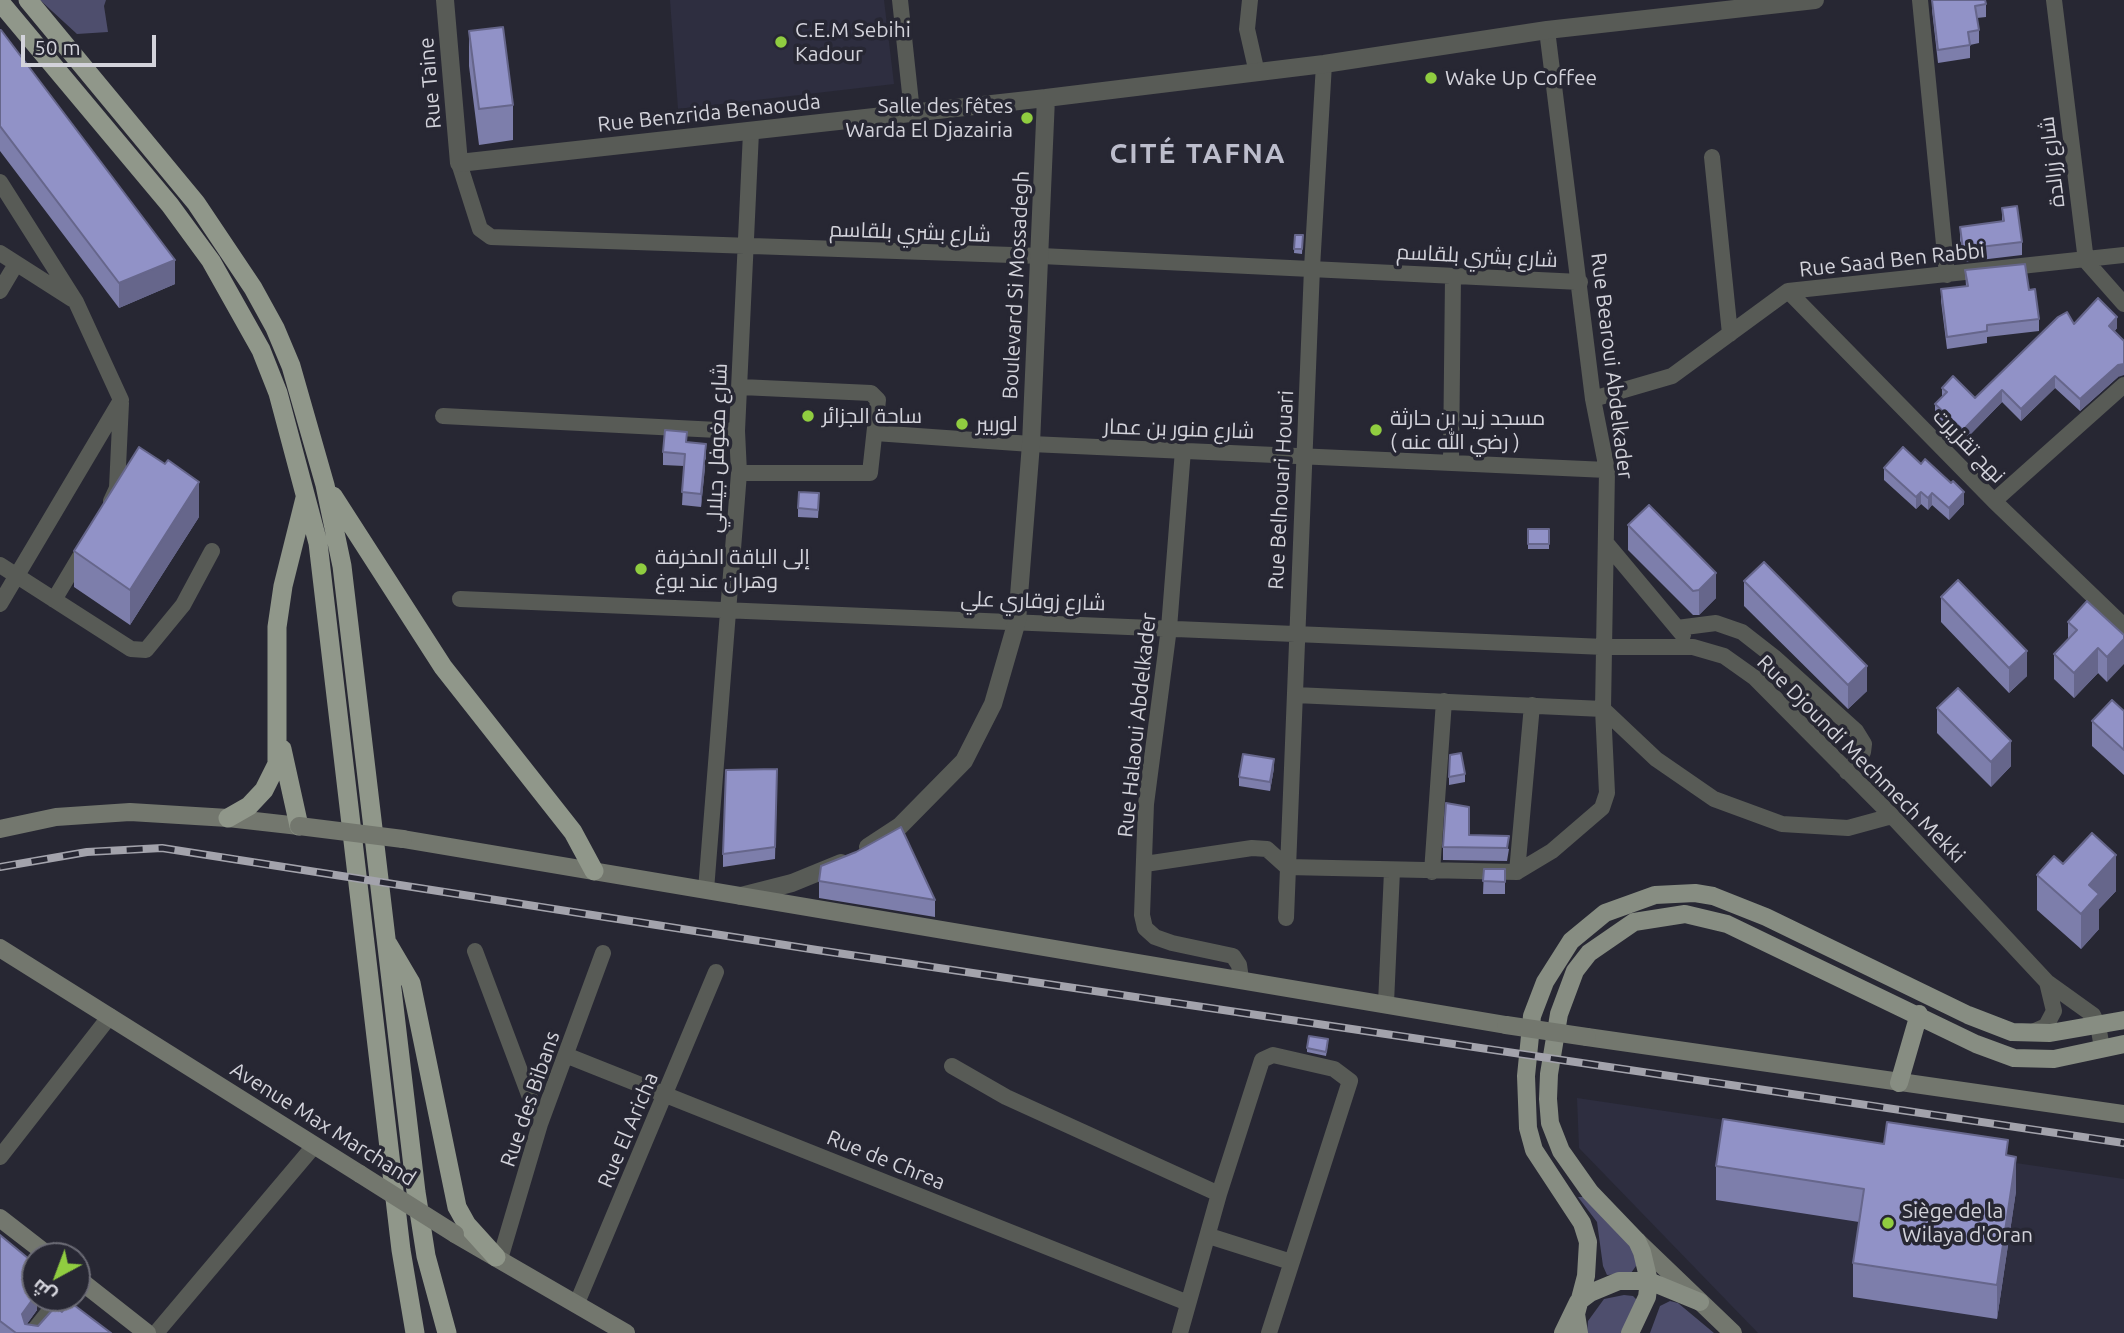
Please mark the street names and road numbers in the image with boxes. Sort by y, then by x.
street label: Rue Taine [413,36,447,130]
street label: Rue Benzrida Benaouda [596,89,822,137]
street label: شارع زرالدة [2034,115,2070,209]
street label: Boulevard Si Mossadegh [997,170,1035,400]
street label: شارع بشري بلقاسم [829,217,991,247]
street label: Rue Saad Ben Rabbi [1798,238,1986,282]
street label: شارع بشري بلقاسم [1396,239,1558,273]
street label: Rue Bearoui Abdelkader [1586,251,1638,481]
street label: شارع مغوفل جيلالي [701,363,733,533]
street label: Rue Belhouari Houari [1263,390,1299,590]
street label: نهج تقزيرت [1928,404,2010,488]
street label: شارع منور بن عمار [1103,414,1255,444]
street label: شارع زوقاري علي [960,586,1106,616]
street label: Rue Halaoui Abdelkader [1113,611,1161,839]
street label: Rue Djoundi Mechmech Mekki [1752,650,1970,868]
street label: Rue des Bibans [495,1028,565,1170]
street label: Avenue Max Marchand [226,1057,420,1191]
street label: Rue El Aricha [592,1069,664,1191]
street label: Rue de Chrea [823,1125,949,1195]

